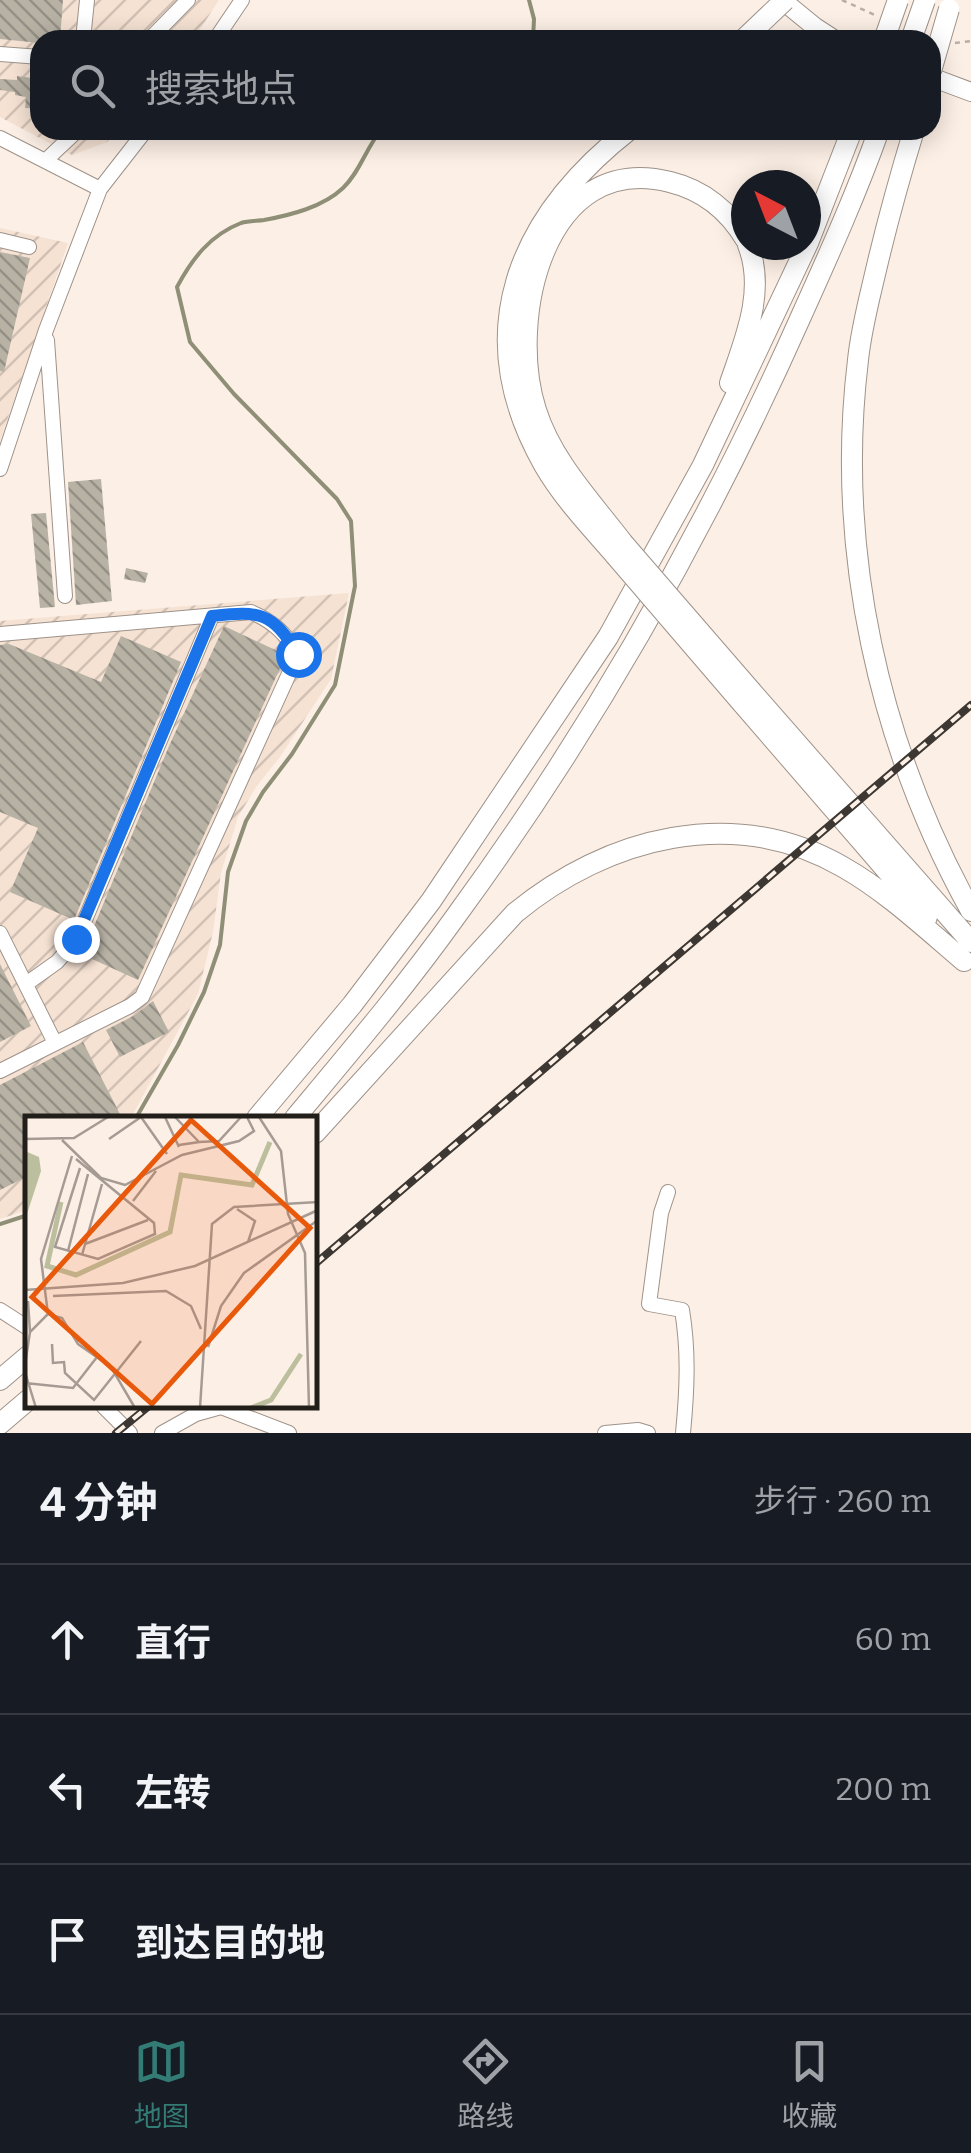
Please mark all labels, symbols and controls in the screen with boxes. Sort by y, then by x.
search box [30,30,941,140]
icon: search [65,58,120,113]
text: 搜索地点 [145,66,297,112]
north arrow [731,170,821,260]
route start [276,632,322,678]
route end [54,917,100,963]
inset map [25,1116,318,1408]
text: 4 分钟 [40,1478,157,1528]
text: 步行 · 260 m [754,1482,931,1520]
icon: ahead [40,1612,95,1667]
text: 直行 [135,1620,211,1666]
text: 60 m [855,1620,931,1658]
icon: left [40,1762,95,1817]
text: 左转 [135,1770,211,1816]
text: 200 m [836,1770,931,1808]
icon: arrive [40,1912,95,1967]
text: 到达目的地 [135,1920,325,1966]
tab: 地图 [134,2034,190,2134]
tab: 路线 [457,2034,513,2134]
tab: 收藏 [781,2034,837,2134]

